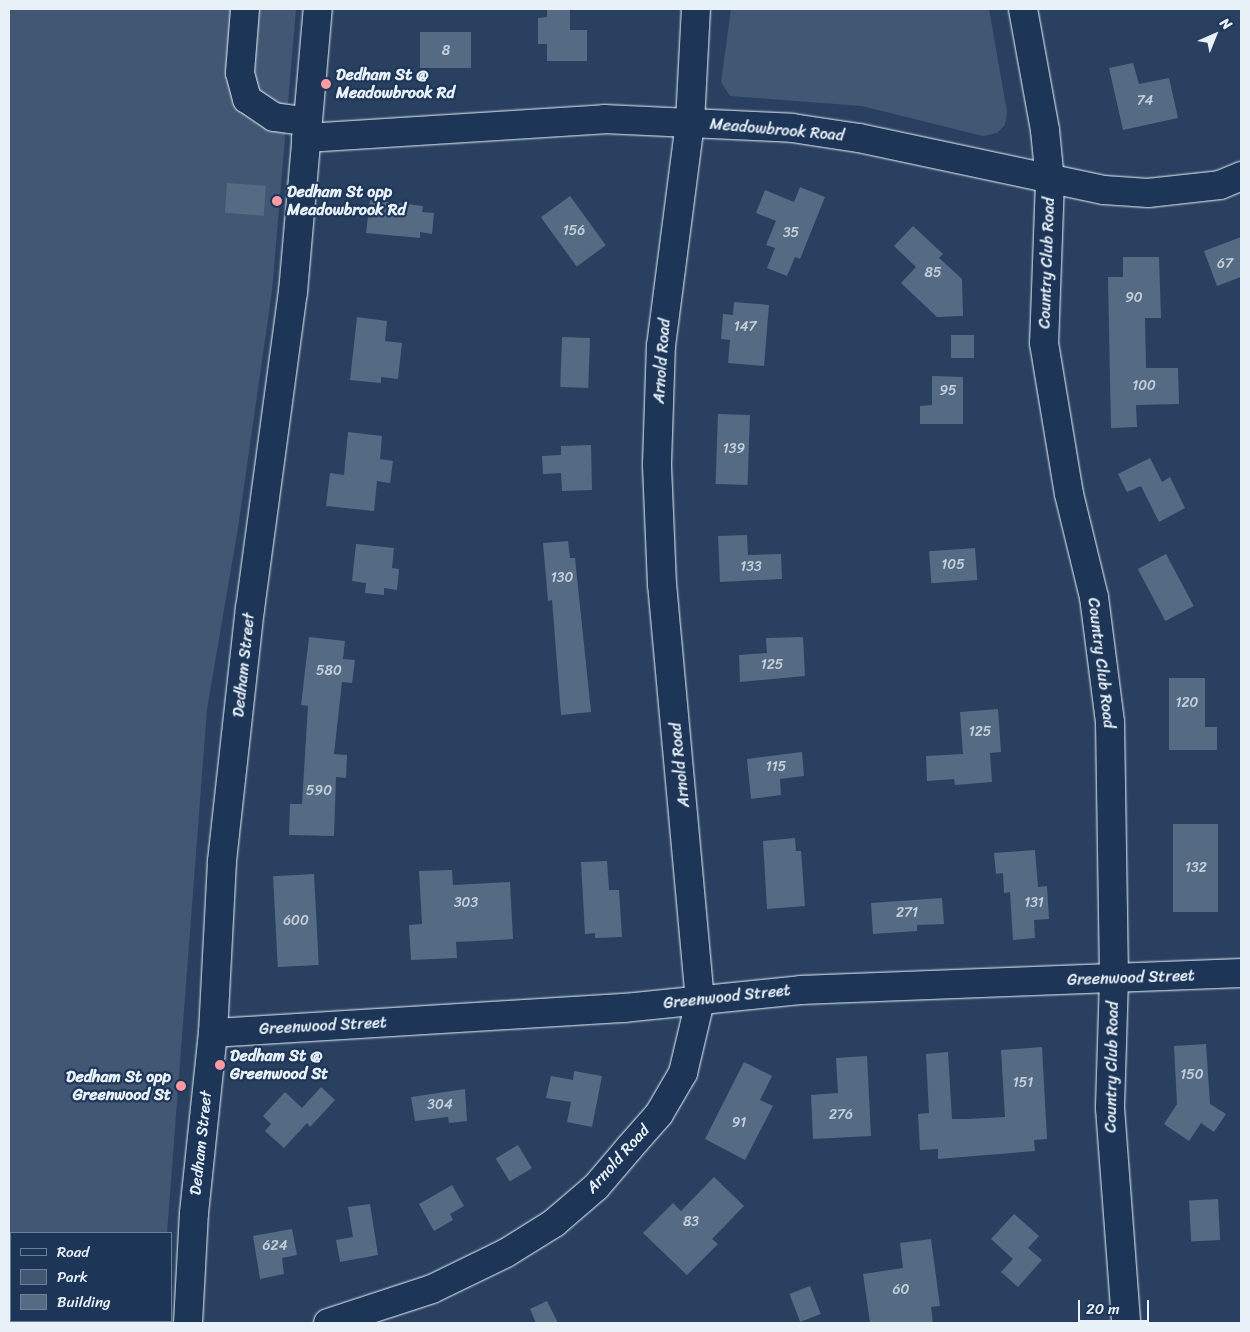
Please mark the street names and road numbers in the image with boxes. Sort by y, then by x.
street label: Meadowbrook Road [709,115,845,145]
street label: Country Club Road [1035,197,1059,329]
street label: Arnold Road [649,318,675,404]
street label: Country Club Road [1083,597,1119,729]
street label: Dedham Street [229,611,259,719]
street label: Arnold Road [666,722,694,808]
street label: Greenwood Street [1067,966,1195,990]
street label: Greenwood Street [662,981,792,1013]
street label: Country Club Road [1101,1001,1123,1133]
street label: Greenwood Street [259,1013,387,1039]
street label: Dedham Street [186,1089,216,1197]
street label: Arnold Road [582,1121,654,1197]

